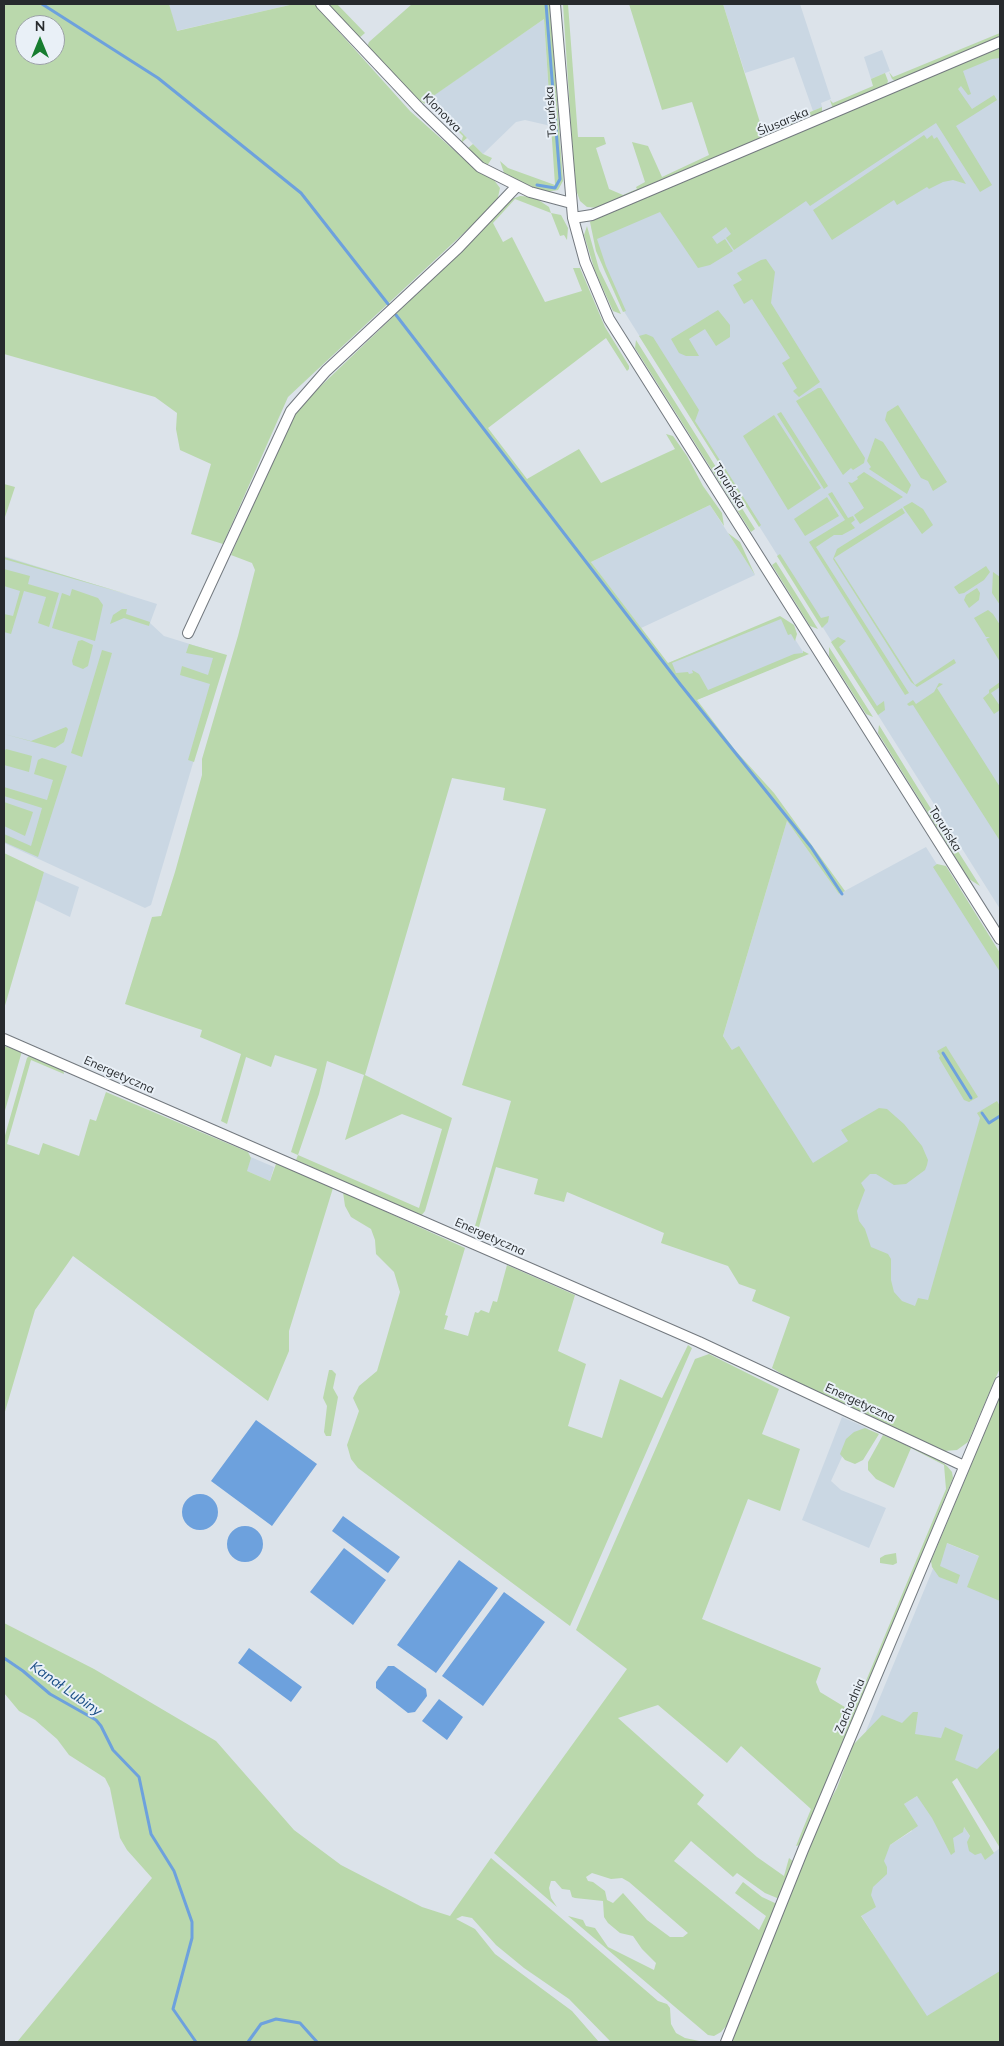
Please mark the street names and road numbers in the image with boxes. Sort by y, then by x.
street label: Toruńska [542,86,560,138]
street label: Klonowa [420,91,464,135]
street label: Ślusarska [755,105,811,139]
street label: Toruńska [709,461,749,511]
street label: Toruńska [925,804,965,854]
street label: Energetyczna [82,1053,156,1097]
street label: Energetyczna [453,1215,527,1259]
street label: Energetyczna [823,1380,897,1426]
street label: Zachodnia [832,1676,868,1736]

